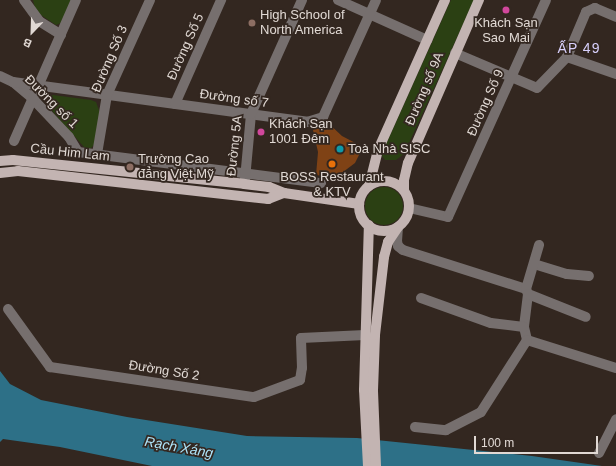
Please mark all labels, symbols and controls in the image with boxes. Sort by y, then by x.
marker: Khách Sạn Sao Mai [501,5,511,15]
place label: High School of North America [260,8,345,39]
street label: Đường Số 5 [164,11,208,83]
north arrow [12,12,52,52]
place label: Khách Sạn Sao Mai [474,16,538,47]
marker: High School of North America [247,18,257,28]
street label: Đường Số 3 [89,23,131,95]
text: B [21,36,33,50]
district label: ẤP 49 [557,40,601,56]
street label: Đường số 9A [403,50,447,128]
street label: Đường Số 9 [464,67,508,139]
street label: Đường số 1 [21,72,81,132]
street label: Đường số 7 [199,86,269,112]
street label: Đường 5A [224,115,246,177]
place label: Khách Sạn 1001 Đêm [269,117,333,148]
marker: Khách Sạn 1001 Đêm [256,127,266,137]
street label: Cầu Him Lam [30,141,110,165]
place label: Toà Nhà SISC [348,141,430,157]
marker: Toà Nhà SISC [335,144,345,154]
place label: Trường Cao đẳng Việt Mỹ [138,152,214,183]
marker: BOSS Restaurant & KTV [327,159,337,169]
marker: Trường Cao đẳng Việt Mỹ [125,162,135,172]
place label: BOSS Restaurant & KTV [280,170,384,201]
street label: Đường Số 2 [128,358,200,384]
scale bar [476,428,600,454]
water label: Rạch Xáng [143,433,215,461]
text: 100 m [481,436,514,450]

